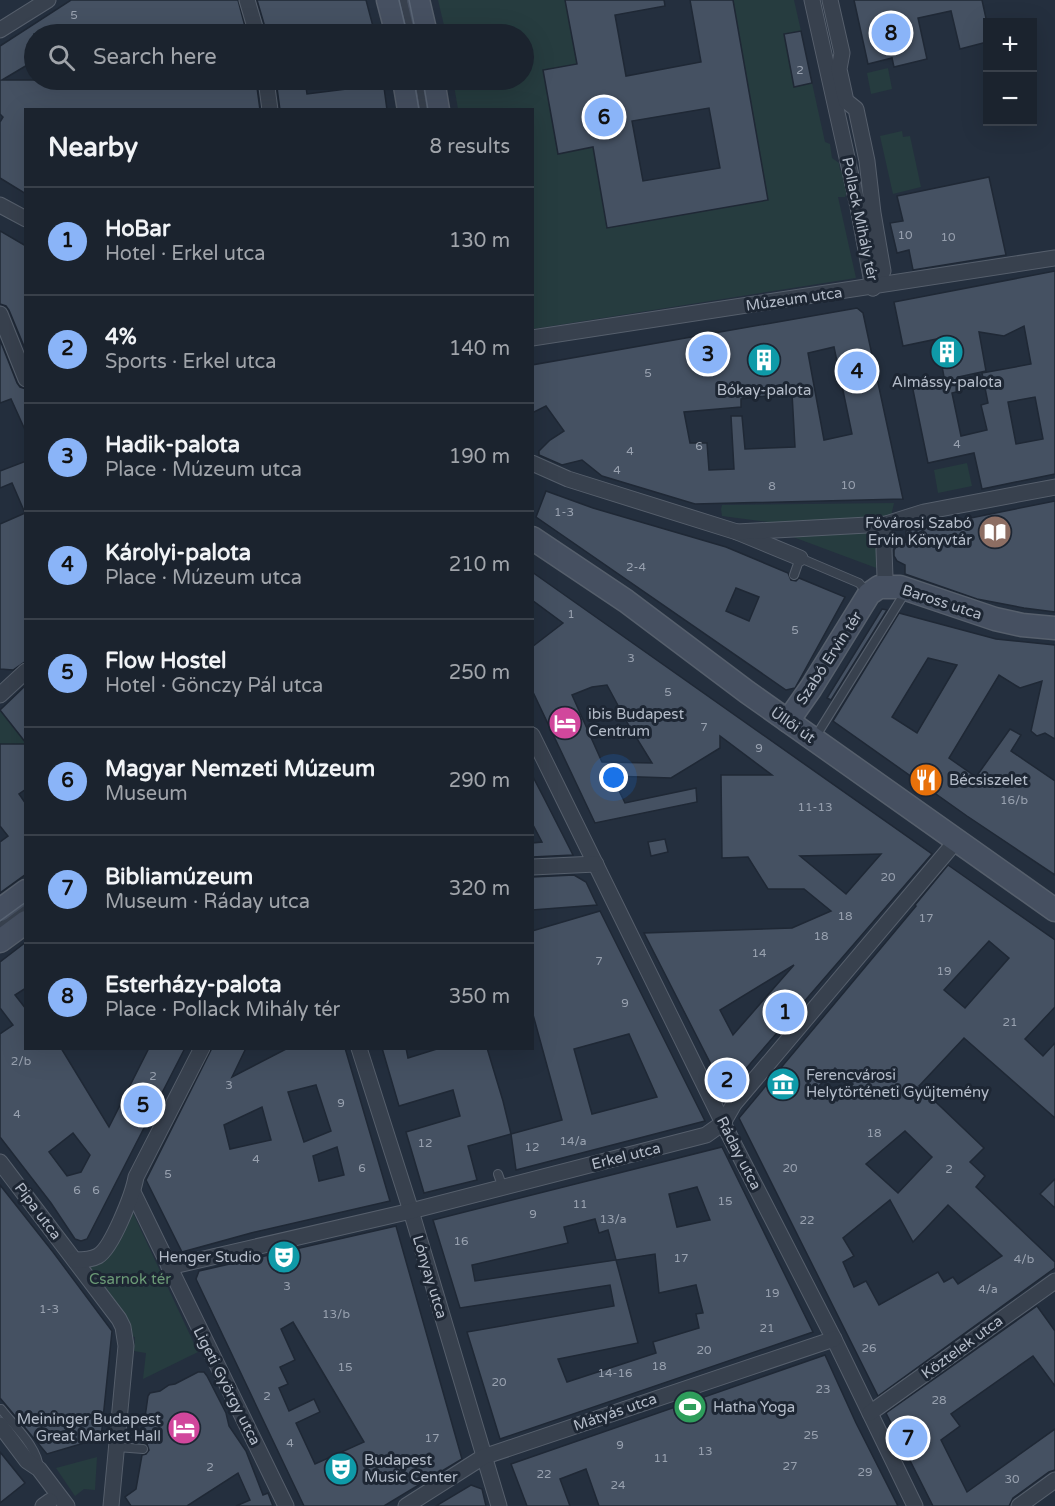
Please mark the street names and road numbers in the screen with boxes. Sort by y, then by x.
street label: Pollack Mihály tér [838,155,882,283]
street label: Múzeum utca [745,283,843,315]
street label: Baross utca [900,581,984,623]
street label: Szabó Ervin tér [792,608,866,708]
street label: Üllői út [767,703,819,747]
street label: Ráday utca [713,1113,765,1193]
street label: Erkel utca [590,1139,662,1173]
street label: Pipa utca [11,1179,65,1243]
street label: Lónyay utca [409,1233,451,1321]
street label: Köztelek utca [918,1311,1006,1383]
street label: Ligeti György utca [189,1324,265,1448]
street label: Mátyás utca [571,1389,659,1435]

